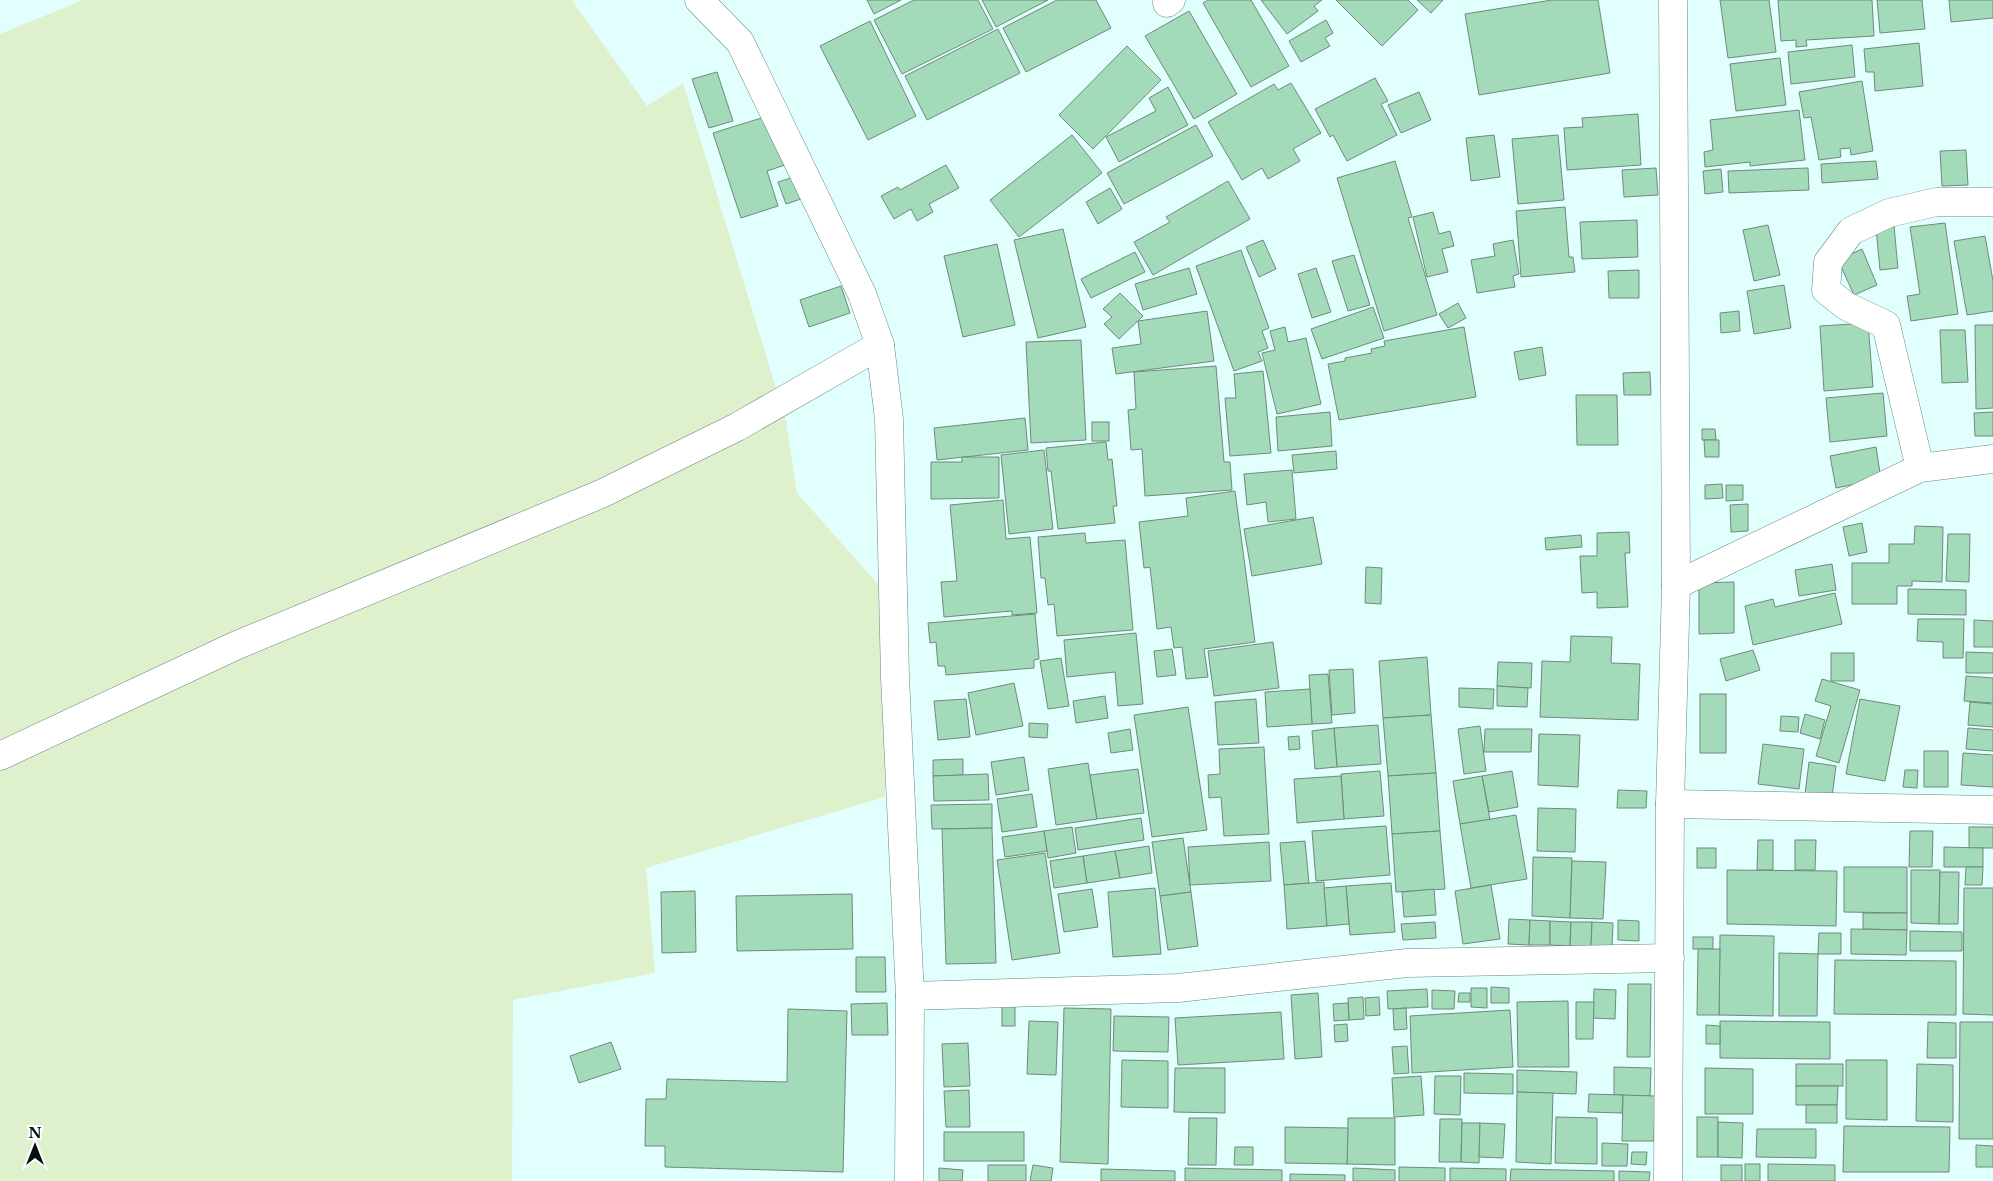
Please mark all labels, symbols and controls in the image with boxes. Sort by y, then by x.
north arrow [10,1121,60,1171]
text: N [28,1124,42,1142]

